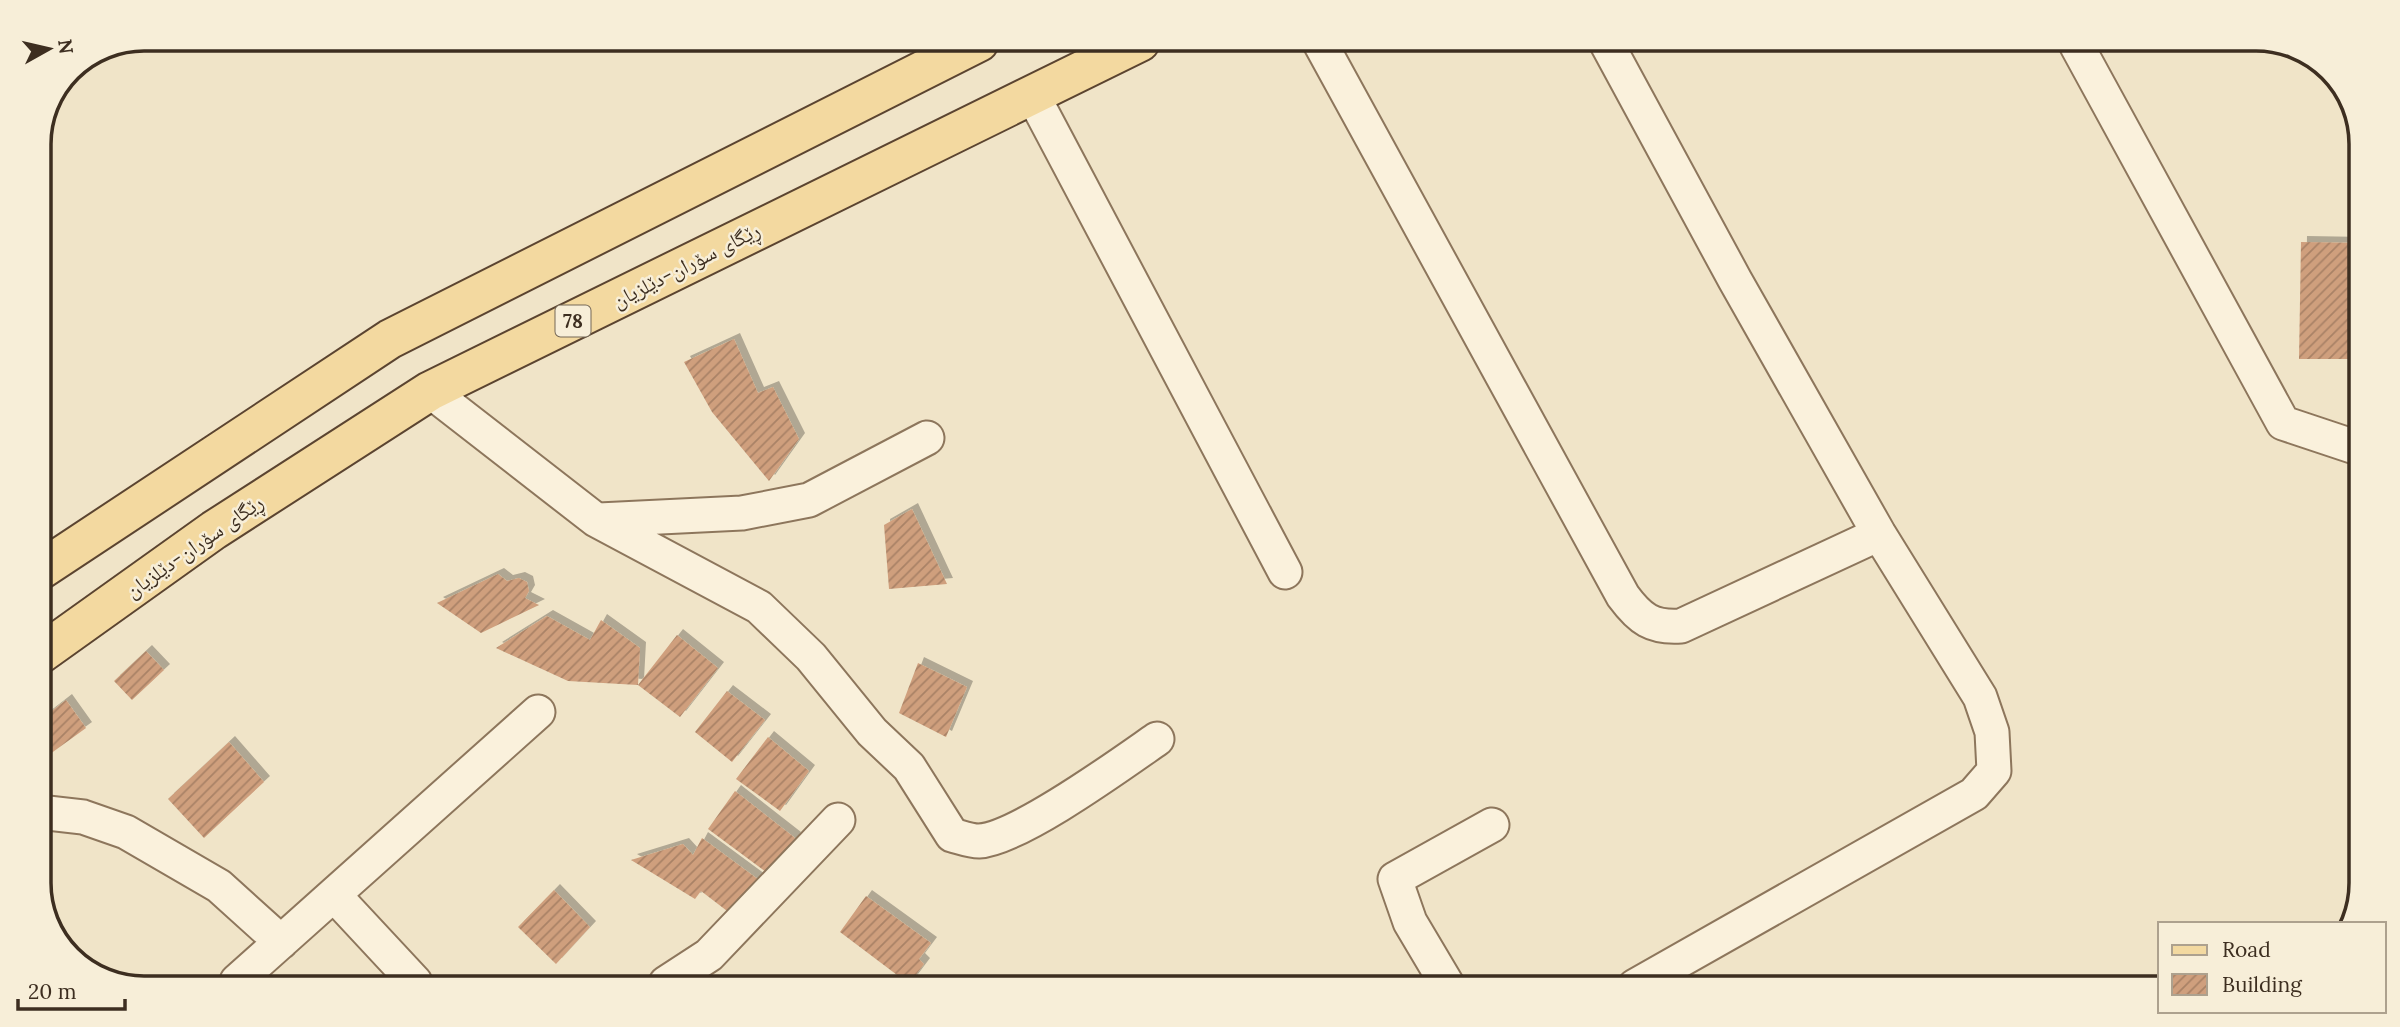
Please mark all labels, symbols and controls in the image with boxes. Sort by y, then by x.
north arrow [14,14,84,84]
text: N [53,38,79,56]
street label: ڕێگای سۆران-دێلزیان [608,216,766,317]
road number: 78 [556,306,590,336]
street label: ڕێگای سۆران-دێلزیان [120,488,270,606]
legend [2158,922,2386,1013]
text: Road [2222,936,2271,963]
scale bar [18,968,124,1012]
text: Building [2222,971,2302,998]
text: 20 m [28,978,77,1005]

